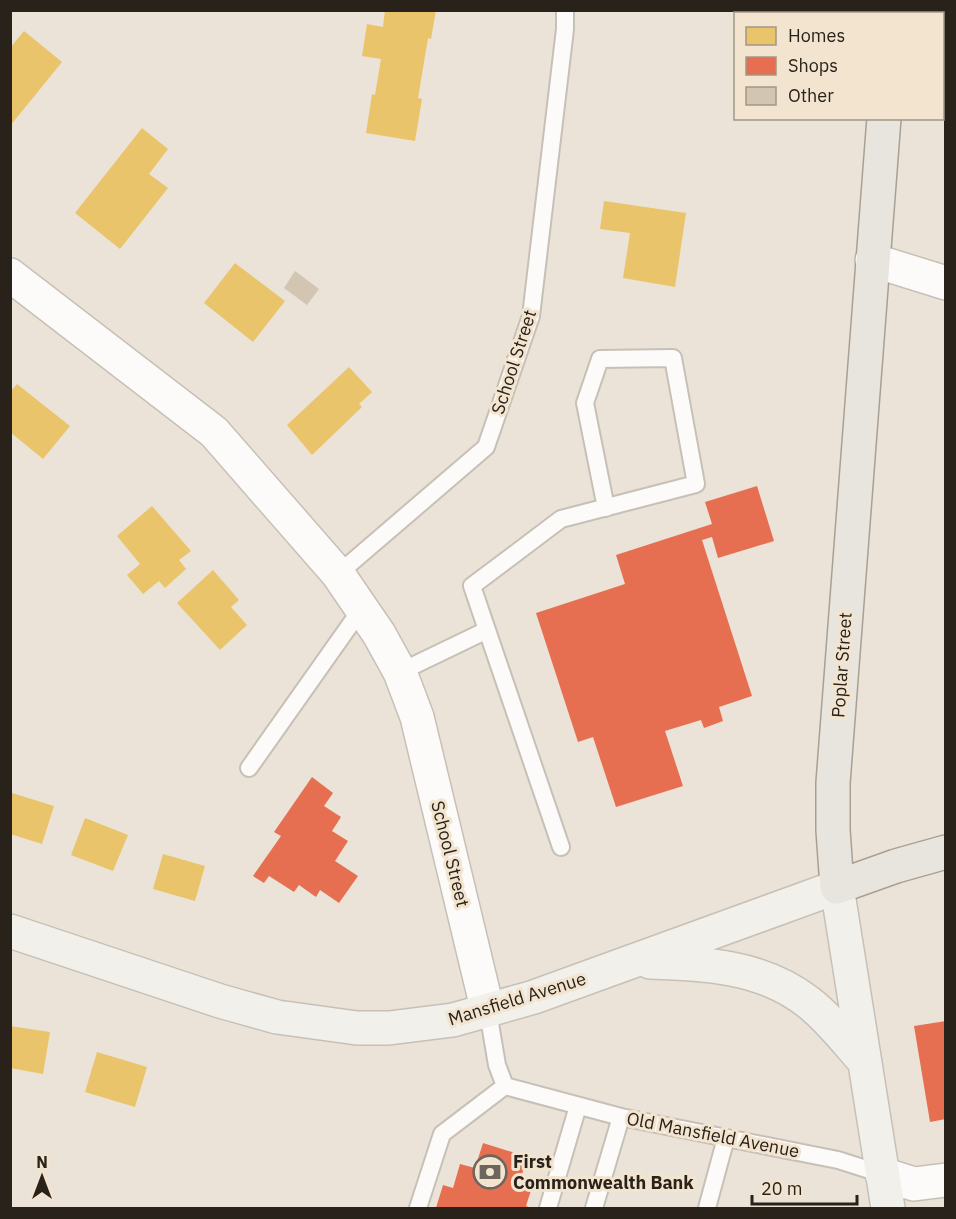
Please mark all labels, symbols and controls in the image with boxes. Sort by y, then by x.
legend [734,12,944,120]
text: Homes [788,24,845,47]
text: Shops [788,54,838,77]
text: Other [788,84,834,107]
street label: School Street [486,307,541,417]
street label: Poplar Street [826,611,857,719]
street label: School Street [426,798,475,909]
street label: Mansfield Avenue [445,967,589,1030]
street label: Old Mansfield Avenue [625,1107,801,1163]
north arrow [12,1147,72,1207]
place label: First Commonwealth Bank [513,1150,694,1194]
text: N [36,1152,48,1172]
bank icon: First Commonwealth Bank [472,1154,508,1190]
scale bar [752,1168,857,1206]
text: 20 m [761,1177,803,1200]

